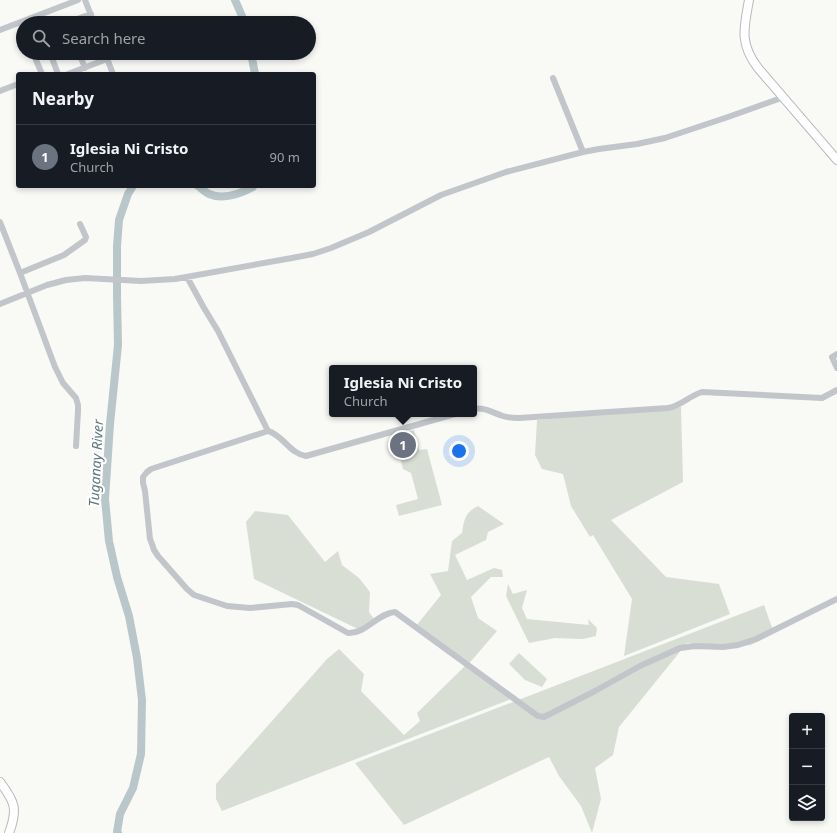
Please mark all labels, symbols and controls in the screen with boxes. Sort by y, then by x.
search box [16,16,316,60]
icon: search [30,27,52,49]
text: Search here [62,28,145,48]
text: Nearby [32,87,94,110]
text: Iglesia Ni Cristo [70,138,188,158]
text: 1 [41,148,49,166]
text: 90 m [270,148,300,166]
text: Church [70,158,114,176]
popup [329,365,477,417]
text: Iglesia Ni Cristo [344,372,462,392]
text: Church [344,392,387,410]
water label: Tuganay River [84,418,107,507]
pin: 1 [390,430,416,460]
your location [449,441,469,461]
map controls [789,713,825,821]
button: + [789,713,825,749]
button: − [789,749,825,785]
button: layers [789,785,825,821]

